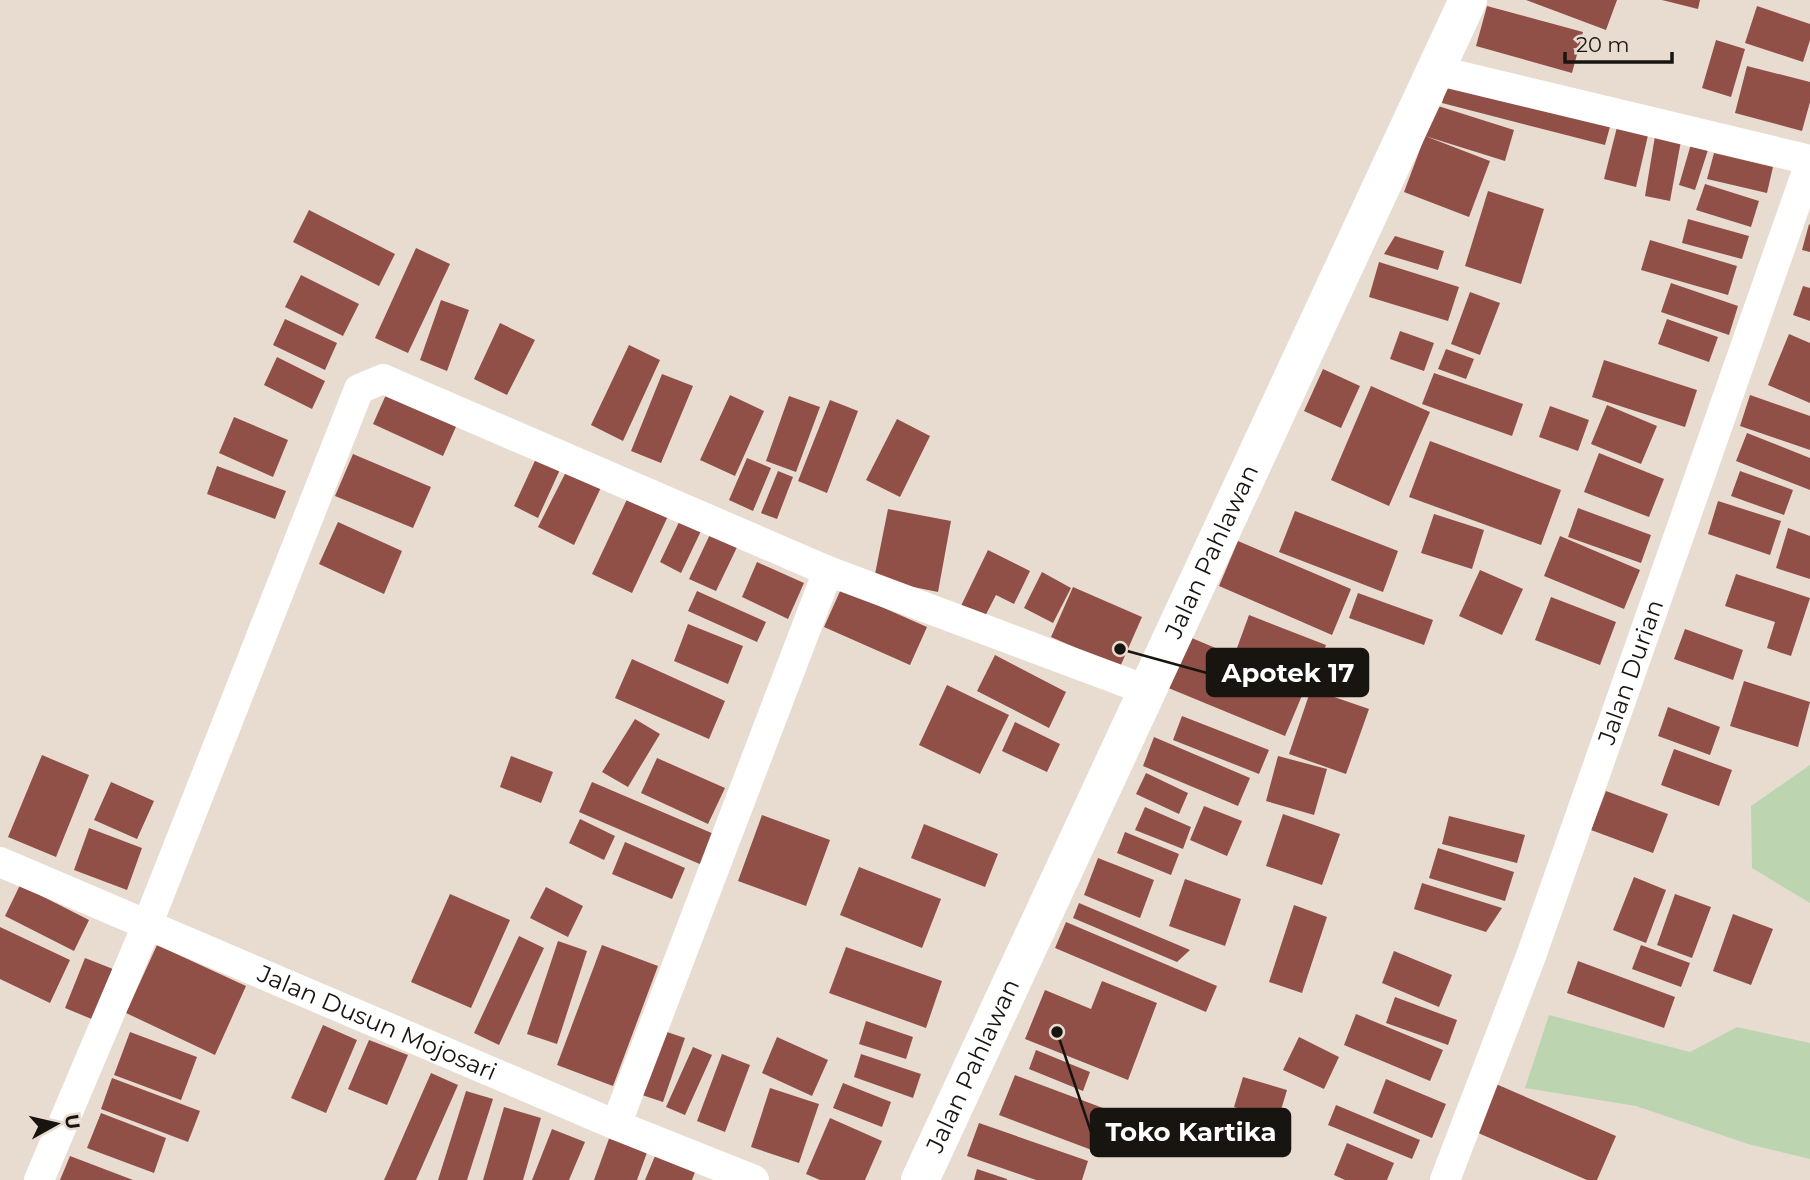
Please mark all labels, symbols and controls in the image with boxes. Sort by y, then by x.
scale bar [1565,21,1672,65]
text: 20 m [1576,32,1630,57]
street label: Jalan Pahlawan [1158,460,1264,644]
street label: Jalan Durian [1591,595,1669,749]
callout: Apotek 17 [1207,649,1368,696]
text: Apotek 17 [1221,657,1354,689]
street label: Jalan Dusun Mojosari [252,958,501,1086]
street label: Jalan Pahlawan [919,974,1025,1158]
north arrow [21,1089,91,1159]
callout: Toko Kartika [1091,1109,1290,1156]
text: U [60,1113,85,1131]
text: Toko Kartika [1105,1116,1277,1148]

